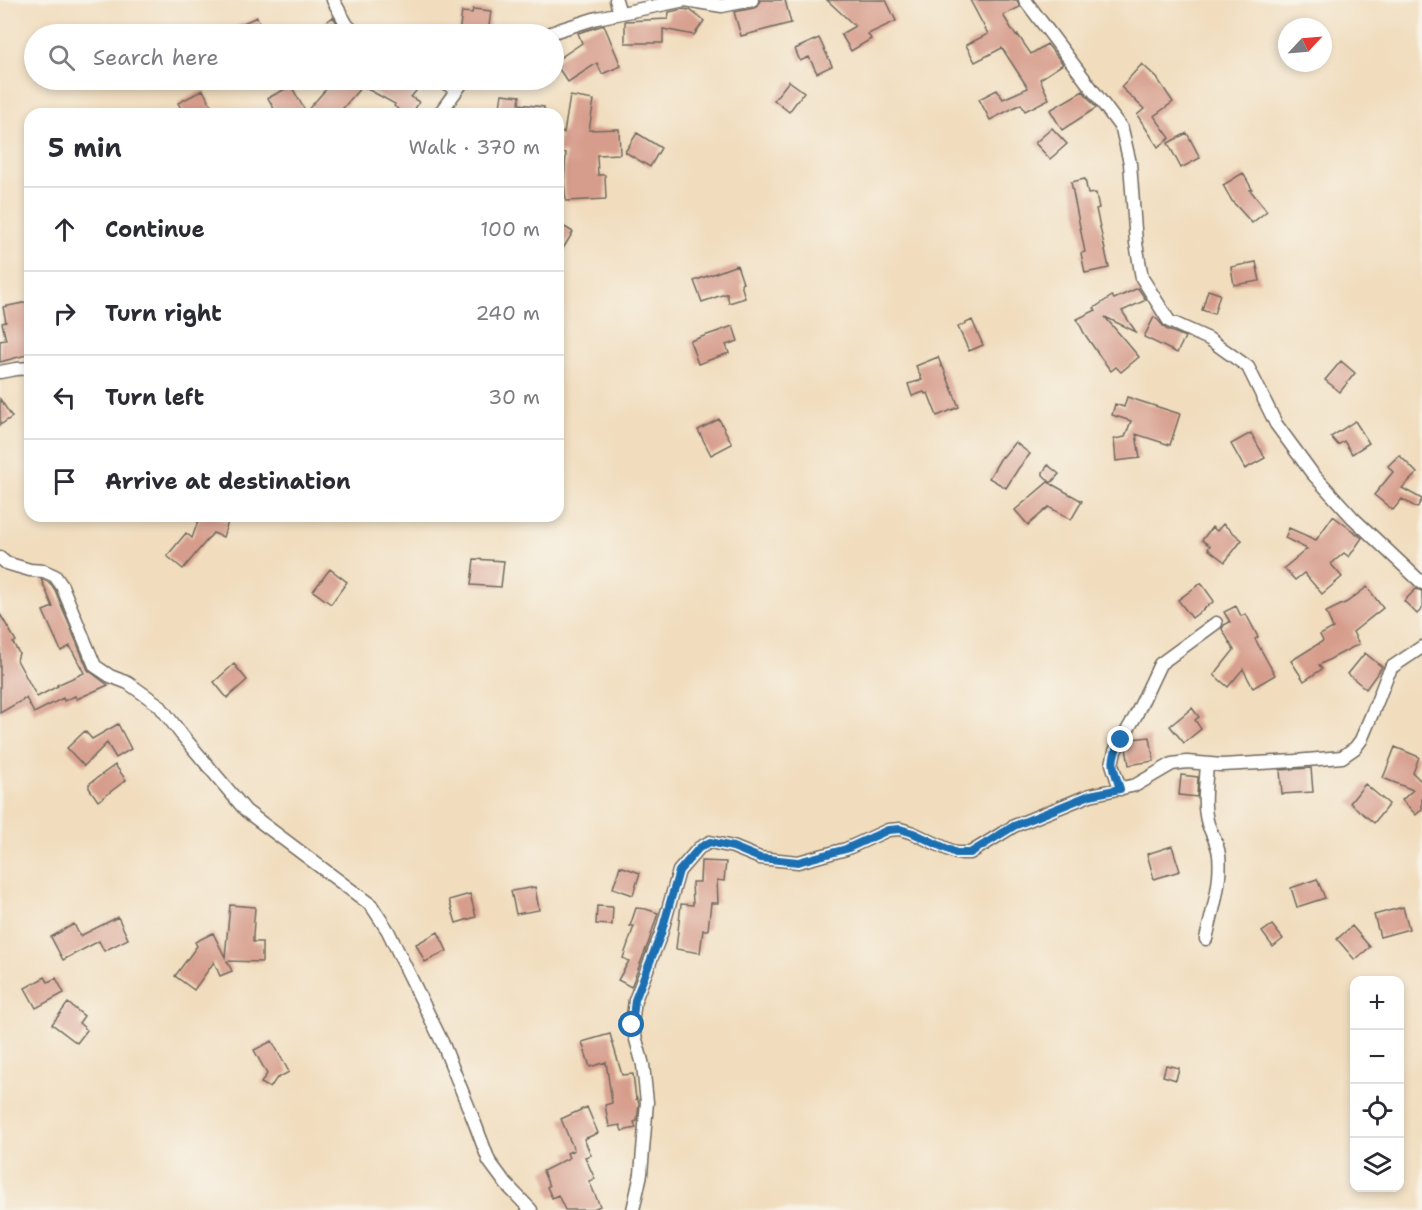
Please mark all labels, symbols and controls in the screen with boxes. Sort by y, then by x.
north arrow [1278,18,1332,72]
search box [24,24,564,90]
icon: search [45,41,78,74]
text: Search here [93,43,219,72]
text: 5 min [48,130,122,165]
text: Walk · 370 m [409,134,540,160]
icon: ahead [48,213,81,246]
text: Continue [105,215,205,244]
text: 100 m [480,216,540,242]
icon: right [48,297,81,330]
text: Turn right [105,299,222,328]
text: 240 m [475,300,540,326]
icon: left [48,381,81,414]
text: Turn left [105,383,204,412]
text: 30 m [488,384,540,410]
icon: arrive [48,465,81,498]
text: Arrive at destination [105,467,351,496]
route end [1107,726,1133,752]
map controls [1350,976,1404,1192]
button: + [1350,976,1404,1030]
route start [618,1011,644,1037]
button: − [1350,1030,1404,1084]
button: locate [1350,1084,1404,1138]
button: layers [1350,1138,1404,1192]

